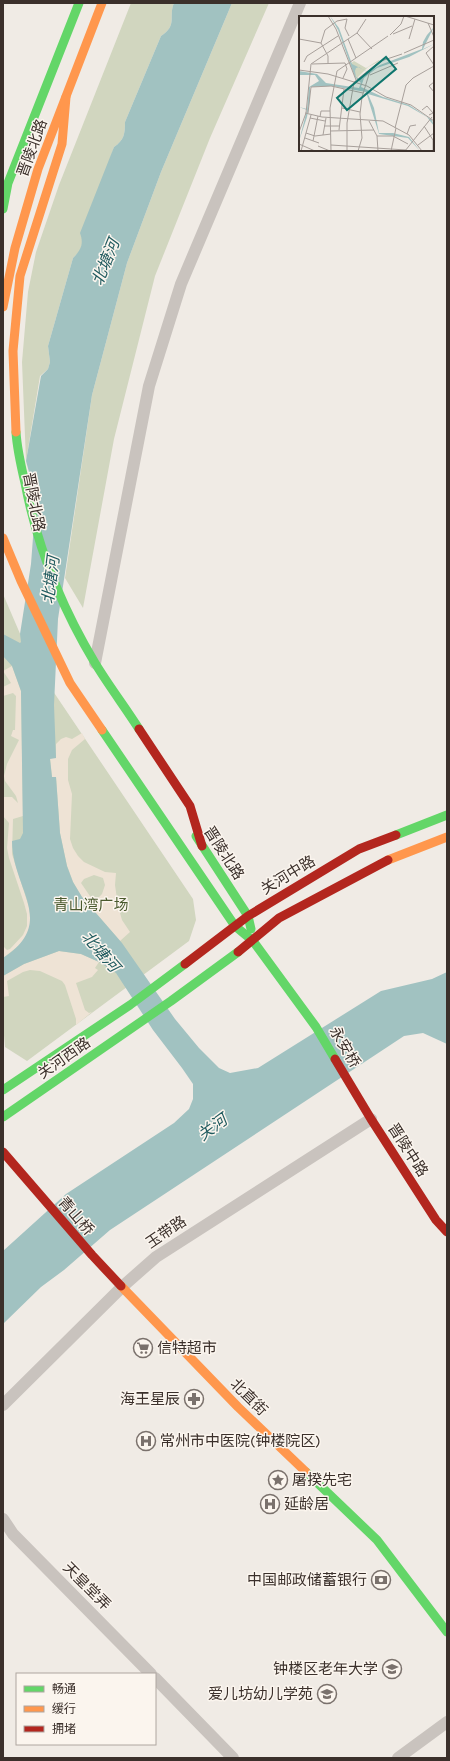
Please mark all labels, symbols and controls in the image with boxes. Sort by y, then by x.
inset map [299,16,434,151]
street label: 晋陵北路 [13,117,51,179]
water label: 北塘河 [88,234,124,288]
street label: 晋陵北路 [19,471,49,533]
water label: 北塘河 [38,552,63,605]
street label: 晋陵北路 [200,823,248,883]
street label: 关河中路 [258,852,318,898]
park label: 青山湾广场 [53,896,129,914]
water label: 北塘河 [78,927,126,978]
street label: 永安桥 [326,1023,364,1071]
street label: 关河西路 [34,1033,94,1083]
water label: 关河 [194,1109,233,1144]
street label: 晋陵中路 [384,1120,432,1180]
street label: 青山桥 [54,1193,98,1239]
street label: 玉带路 [142,1212,190,1252]
supermarket icon: 信特超市 [132,1337,154,1359]
place label: 信特超市 [157,1339,217,1357]
street label: 北直街 [227,1375,271,1419]
pharmacy icon: 海王星辰 [183,1388,205,1410]
place label: 海王星辰 [120,1390,180,1408]
hospital icon: 常州市中医院(钟楼院区) [135,1430,157,1452]
place label: 常州市中医院(钟楼院区) [160,1432,321,1450]
place icon: 屠揆先宅 [267,1469,289,1491]
place label: 屠揆先宅 [292,1471,352,1489]
hospital icon: 延龄居 [259,1493,281,1515]
place label: 延龄居 [284,1495,329,1513]
street label: 天皇堂弄 [59,1558,115,1614]
bank icon: 中国邮政储蓄银行 [370,1569,392,1591]
place label: 中国邮政储蓄银行 [247,1571,367,1589]
school or university icon: 钟楼区老年大学 [381,1658,403,1680]
place label: 钟楼区老年大学 [273,1660,378,1678]
legend [16,1673,156,1745]
text: 畅通 [52,1682,76,1696]
school or university icon: 爱儿坊幼儿学苑 [316,1683,338,1705]
place label: 爱儿坊幼儿学苑 [208,1685,313,1703]
text: 缓行 [52,1702,76,1716]
text: 拥堵 [52,1722,76,1736]

